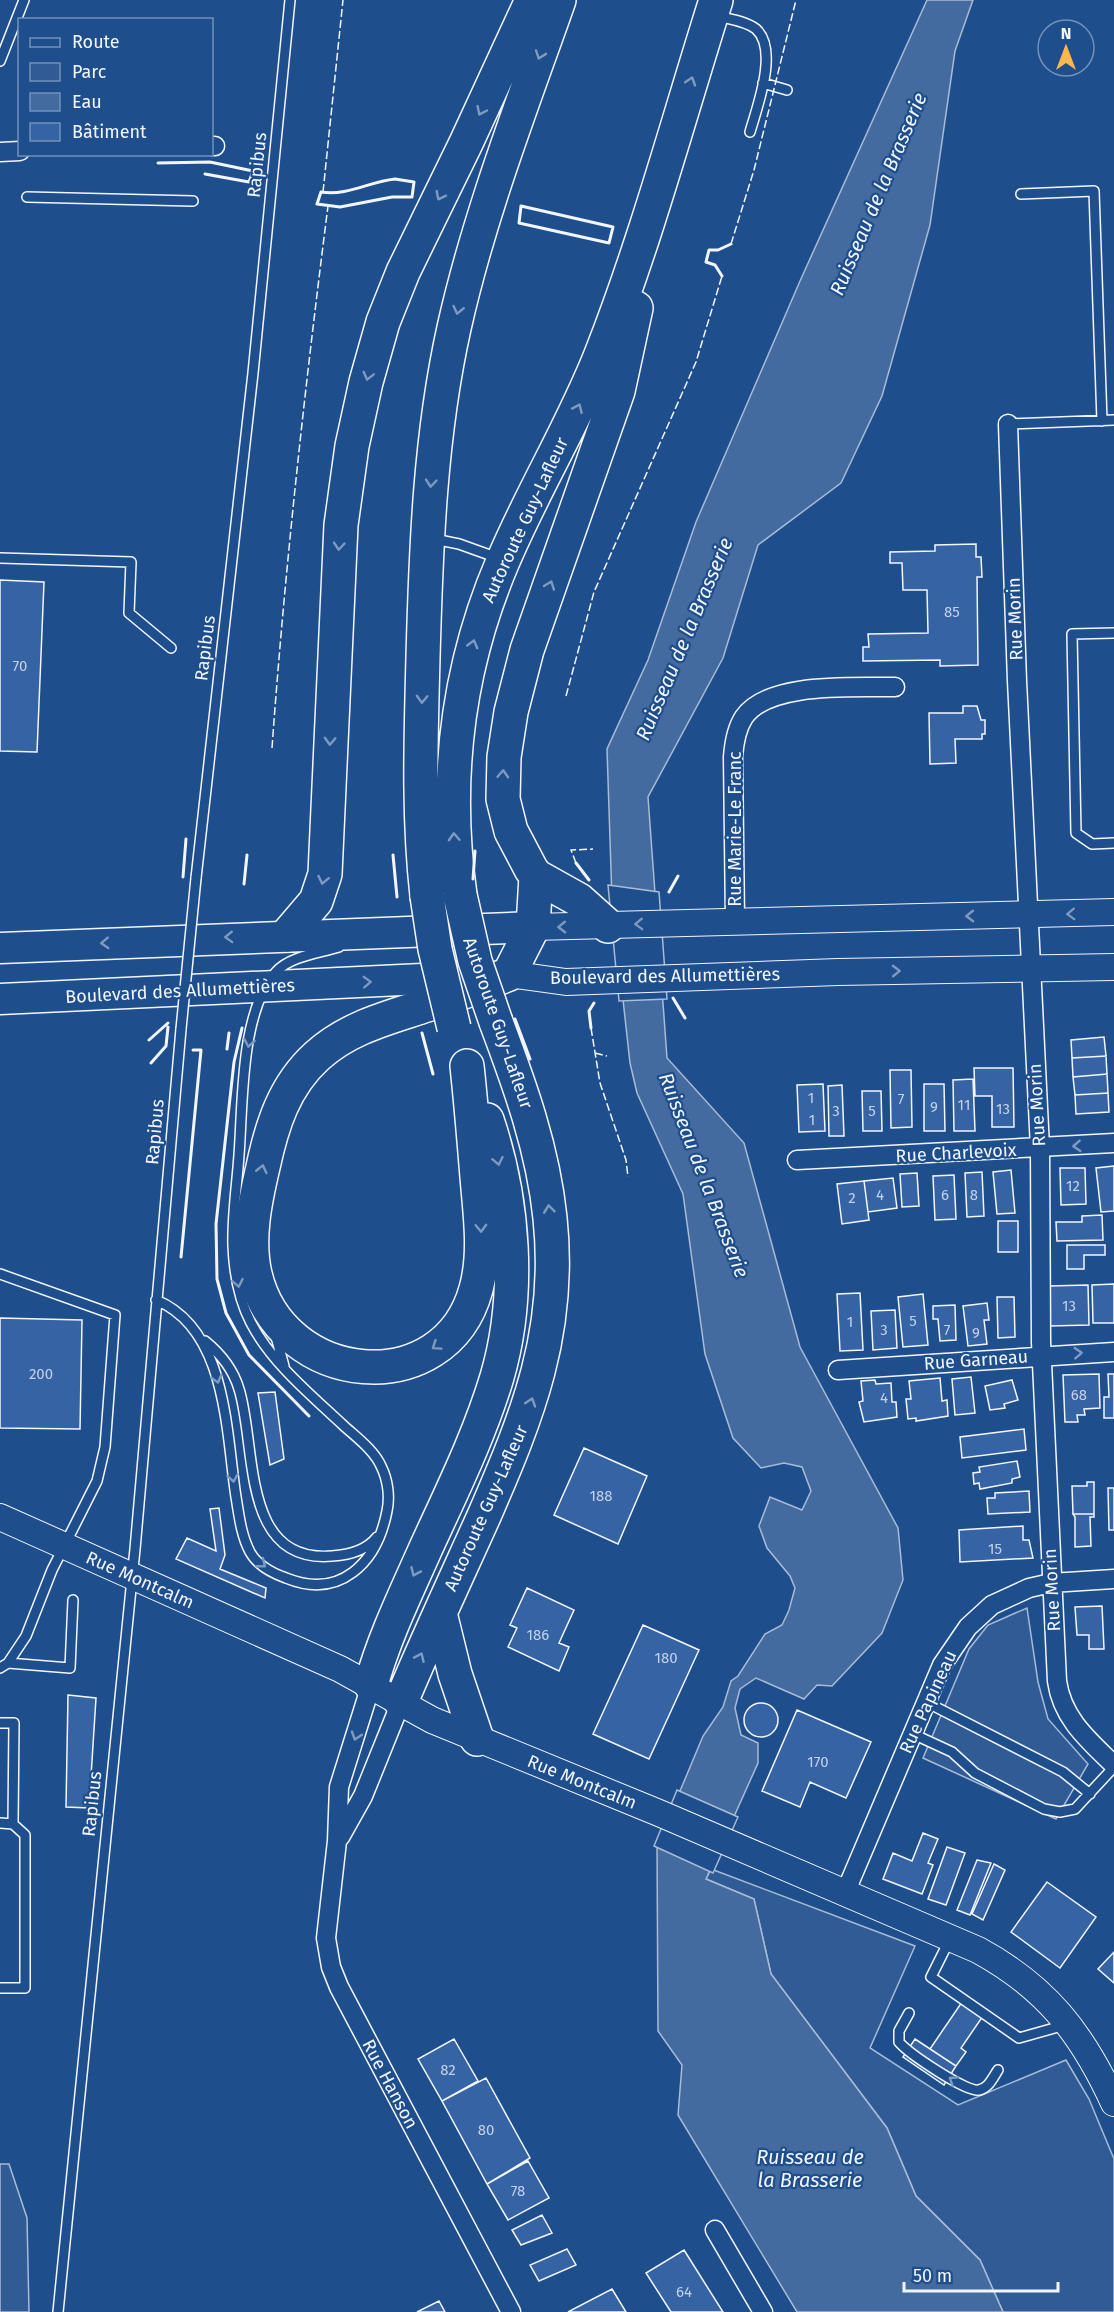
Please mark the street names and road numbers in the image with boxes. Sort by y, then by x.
street label: Rapibus [243,131,271,199]
street label: Autoroute Guy-Lafleur [477,434,573,606]
street label: Rue Morin [1003,577,1027,661]
street label: Rapibus [190,614,220,682]
street label: Rue Marie-Le Franc [724,751,746,907]
street label: Autoroute Guy-Lafleur [458,934,538,1112]
street label: Boulevard des Allumettières [550,963,780,989]
street label: Boulevard des Allumettières [65,974,295,1008]
street label: Rue Morin [1024,1063,1050,1147]
street label: Rapibus [141,1098,169,1166]
street label: Rue Charlevoix [895,1139,1017,1167]
street label: Rue Garneau [923,1345,1029,1375]
street label: Autoroute Guy-Lafleur [439,1421,533,1595]
street label: Rue Montcalm [83,1546,197,1614]
street label: Rue Morin [1039,1548,1065,1632]
street label: Rue Papineau [894,1647,962,1757]
street label: Rue Montcalm [524,1750,640,1814]
street label: Rapibus [78,1770,106,1838]
street label: Rue Hanson [357,2036,423,2132]

